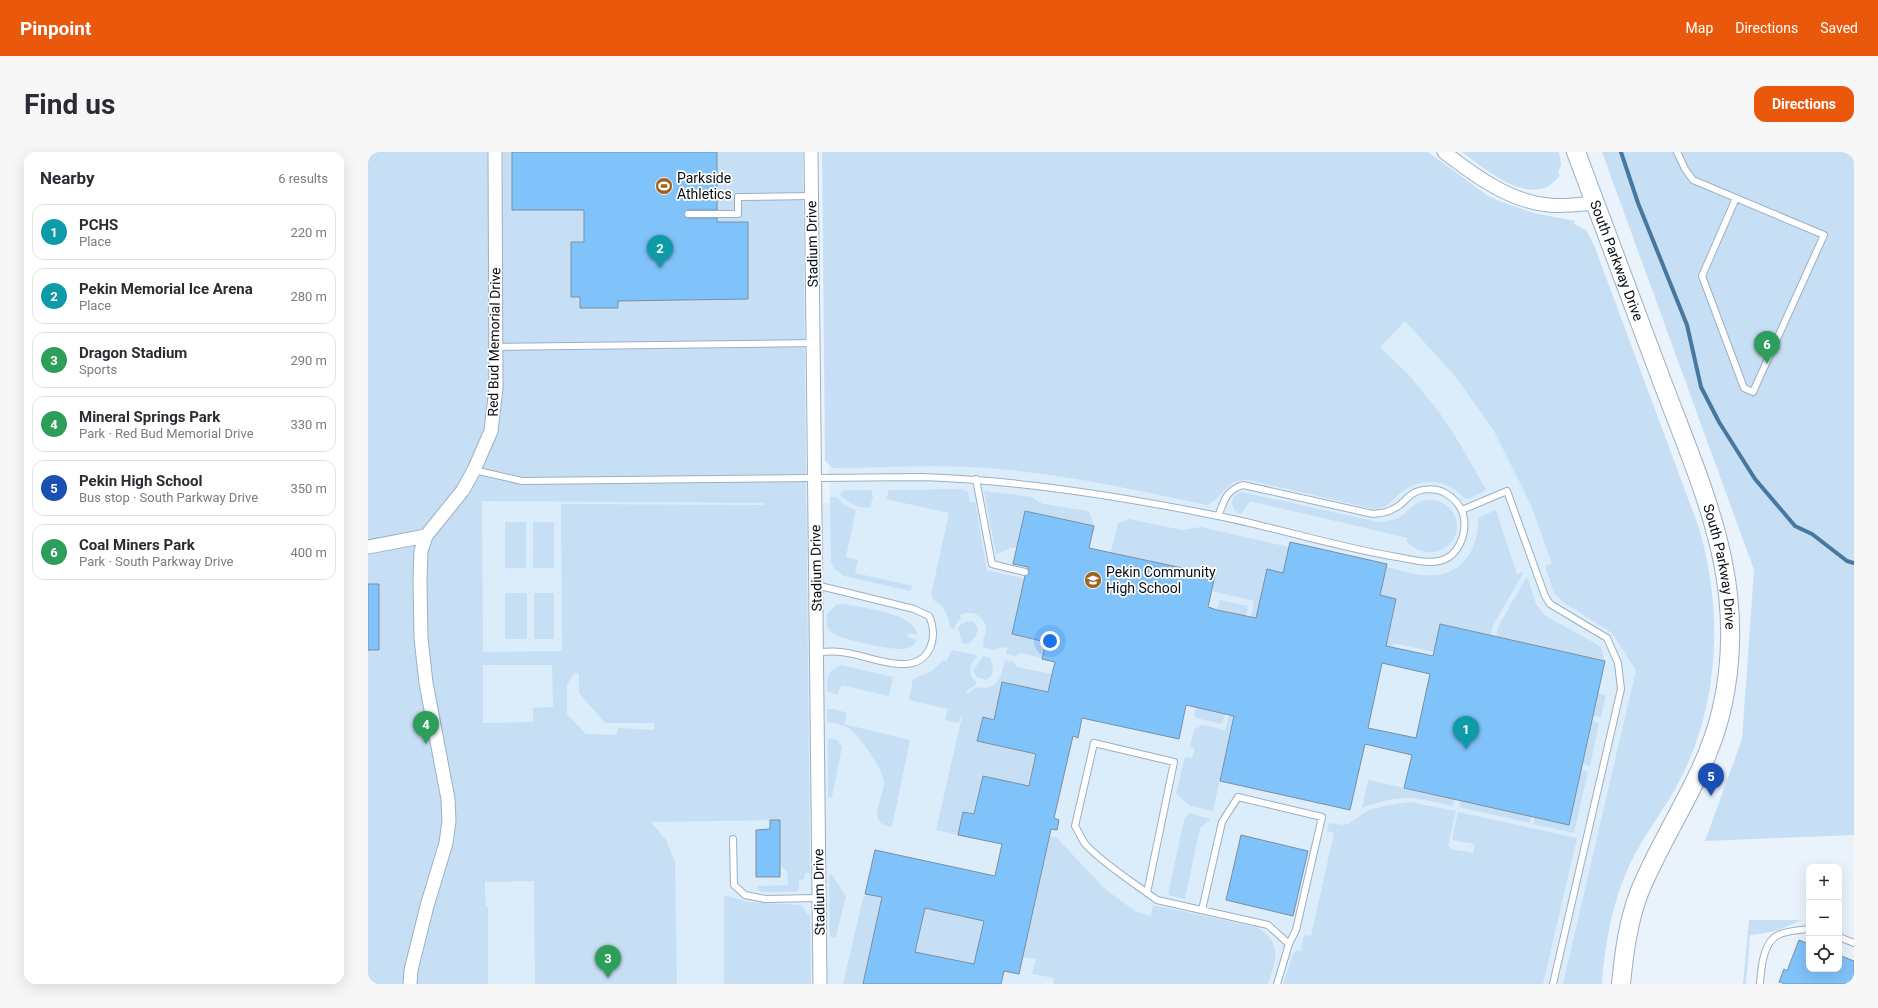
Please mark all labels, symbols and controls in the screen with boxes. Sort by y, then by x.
text: Pinpoint [20,17,91,40]
text: Map [1686,20,1713,36]
text: Directions [1735,20,1798,36]
text: Saved [1820,20,1858,36]
button: Directions [1754,86,1854,122]
text: Find us [24,88,115,121]
text: Nearby [40,168,95,188]
place label: Parkside Athletics [677,170,732,202]
text: 6 results [278,171,328,186]
sports icon: Parkside Athletics [654,176,674,196]
street label: South Parkway Drive [1587,198,1647,323]
street label: Stadium Drive [803,200,821,288]
text: PCHS [79,216,118,234]
text: 1 [50,225,58,240]
text: 220 m [290,225,327,240]
text: Place [79,234,111,249]
pin: 2 [647,235,673,268]
street label: Red Bud Memorial Drive [485,267,503,417]
text: Pekin Memorial Ice Arena [79,280,253,298]
text: 2 [50,289,58,304]
text: 280 m [290,289,327,304]
text: Place [79,298,111,313]
pin: 6 [1754,331,1780,364]
text: Dragon Stadium [79,344,187,362]
text: 3 [50,353,58,368]
text: 290 m [290,353,327,368]
text: Sports [79,362,117,377]
text: Mineral Springs Park [79,408,220,426]
text: 4 [50,417,58,432]
text: 330 m [290,417,327,432]
text: Park · Red Bud Memorial Drive [79,426,254,441]
text: Pekin High School [79,472,202,490]
text: 5 [50,481,58,496]
text: 350 m [290,481,327,496]
text: Bus stop · South Parkway Drive [79,490,258,505]
street label: South Parkway Drive [1700,502,1738,630]
street label: Stadium Drive [807,524,825,612]
text: Coal Miners Park [79,536,195,554]
text: 6 [50,545,58,560]
text: 400 m [290,545,327,560]
text: Park · South Parkway Drive [79,554,234,569]
place label: Pekin Community High School [1106,564,1216,596]
school or university icon: Pekin Community High School [1083,570,1103,590]
your location [1040,631,1060,651]
pin: 4 [413,711,439,744]
pin: 1 [1453,716,1479,749]
pin: 5 [1698,763,1724,796]
street label: Stadium Drive [810,848,828,936]
map controls [1806,864,1842,972]
button: + [1806,864,1842,900]
button: − [1806,900,1842,936]
button: locate [1806,936,1842,972]
pin: 3 [595,945,621,978]

